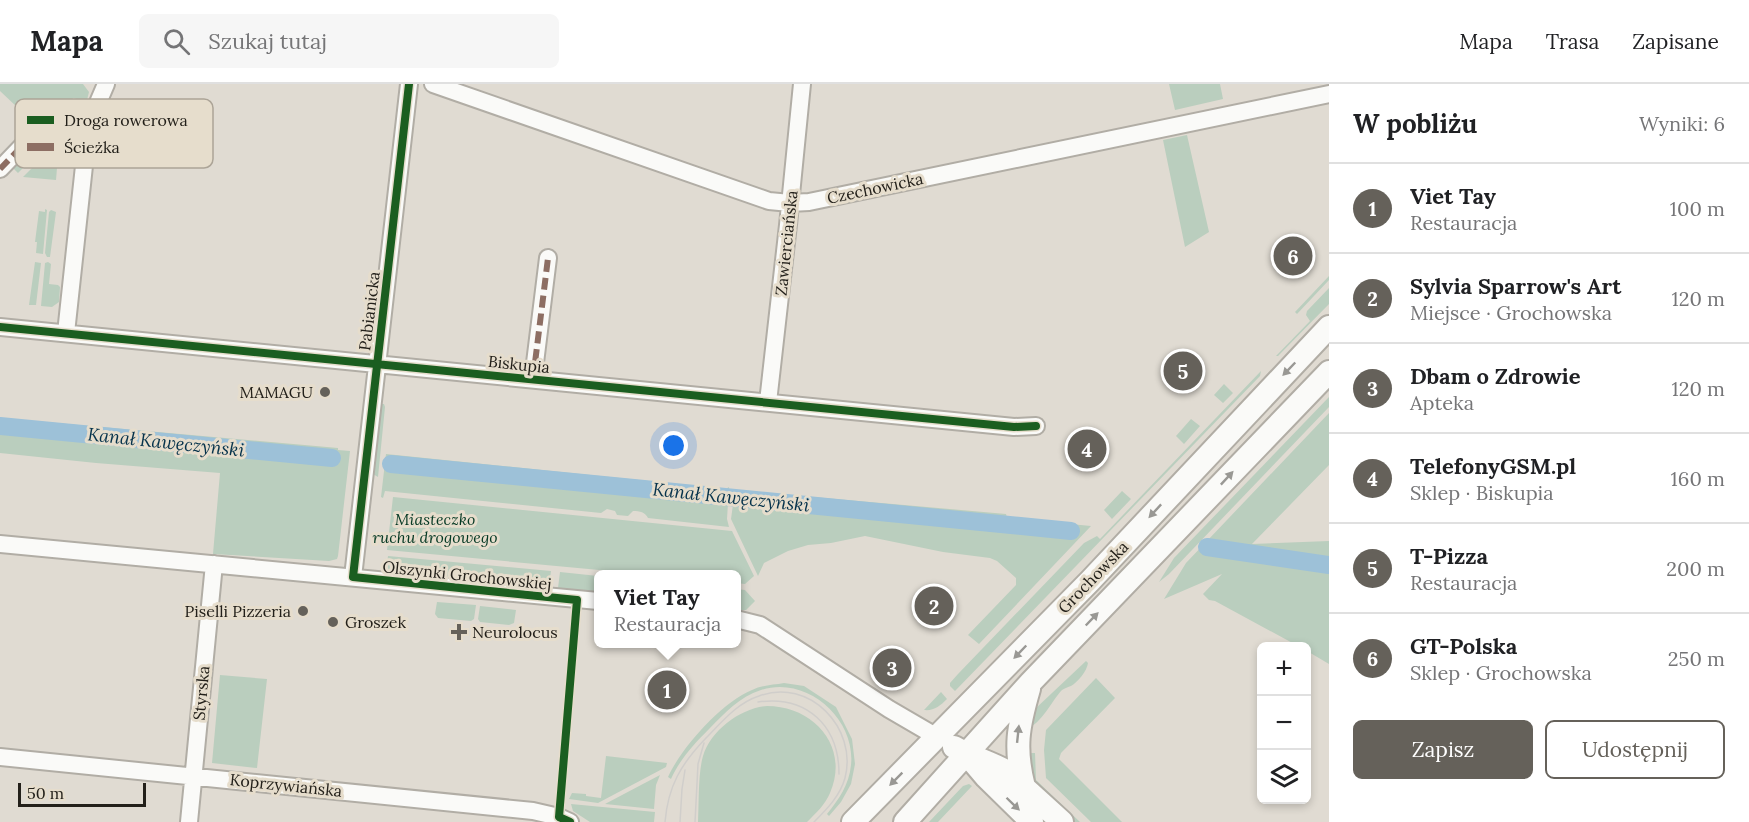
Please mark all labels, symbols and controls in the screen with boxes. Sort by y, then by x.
search box [139,14,559,68]
text: Mapa [30,23,103,59]
icon: search [160,25,193,58]
text: Szukaj tutaj [208,27,327,55]
text: Mapa [1459,28,1513,55]
text: Trasa [1546,28,1599,55]
text: Zapisane [1632,28,1719,55]
legend [15,99,213,168]
text: W pobliżu [1353,107,1477,140]
text: Droga rowerowa [64,110,188,130]
text: Wyniki: 6 [1639,111,1725,136]
text: Ścieżka [64,137,120,157]
street label: Czechowicka [825,168,925,208]
text: Viet Tay [1410,182,1496,210]
street label: Zawierciańska [771,189,801,297]
text: 1 [1368,196,1377,221]
text: 100 m [1670,196,1725,221]
text: Restauracja [1410,210,1517,235]
pin: 6 [1274,234,1312,279]
street label: Pabianicka [354,270,384,352]
text: Sylvia Sparrow's Art [1410,272,1621,300]
text: 2 [1367,286,1378,311]
text: 120 m [1671,286,1725,311]
text: Miejsce · Grochowska [1410,300,1612,325]
pin: 5 [1164,348,1202,394]
street label: Biskupia [487,351,551,377]
one-way arrow [1282,361,1296,375]
text: Dbam o Zdrowie [1410,362,1581,390]
text: 3 [1367,376,1378,401]
text: 120 m [1671,376,1725,401]
place label: MAMAGU [239,382,313,402]
marker: MAMAGU [318,385,332,399]
text: Apteka [1410,390,1474,415]
water label: Kanał Kawęczyński [86,422,246,462]
pin: 4 [1068,426,1106,472]
your location [659,431,688,460]
text: TelefonyGSM.pl [1410,452,1576,480]
text: 4 [1367,466,1378,491]
text: 160 m [1671,466,1725,491]
one-way arrow [1220,471,1234,486]
water label: Kanał Kawęczyński [651,477,811,517]
text: Sklep · Biskupia [1410,480,1554,505]
one-way arrow [1149,503,1162,518]
park label: Miasteczko ruchu drogowego [372,509,498,547]
street label: Grochowska [1054,537,1132,617]
text: T-Pizza [1410,542,1488,570]
street label: Olszynki Grochowskiej [381,556,553,594]
text: 5 [1367,556,1378,581]
text: 200 m [1666,556,1725,581]
popup [594,570,741,648]
text: Restauracja [1410,570,1517,595]
text: Viet Tay [614,583,700,611]
pin: 2 [914,584,954,628]
place label: Piselli Pizzeria [185,601,291,621]
marker: Piselli Pizzeria [296,604,310,618]
text: Restauracja [614,611,721,636]
place label: Groszek [345,612,406,632]
one-way arrow [1085,612,1099,627]
marker: Groszek [326,615,340,629]
place label: Neurolocus [472,622,558,642]
marker: Neurolocus [450,623,468,641]
text: GT-Polska [1410,632,1517,660]
map controls [1257,642,1311,804]
button: + [1257,642,1311,696]
one-way arrow [1014,644,1028,658]
pin: 3 [872,646,912,690]
text: 6 [1367,646,1378,671]
text: 250 m [1668,646,1725,671]
text: Sklep · Grochowska [1410,660,1592,685]
street label: Styrska [189,665,213,721]
pin: 1 [648,668,686,712]
button: − [1257,696,1311,750]
button: Zapisz [1353,720,1533,779]
button: Udostępnij [1545,720,1725,779]
one-way arrow [1014,725,1023,744]
button: layers [1257,750,1311,804]
street label: Koprzywiańska [229,769,343,801]
one-way arrow [889,771,903,785]
scale bar [18,780,146,808]
text: 50 m [27,783,64,803]
one-way arrow [1006,796,1020,810]

